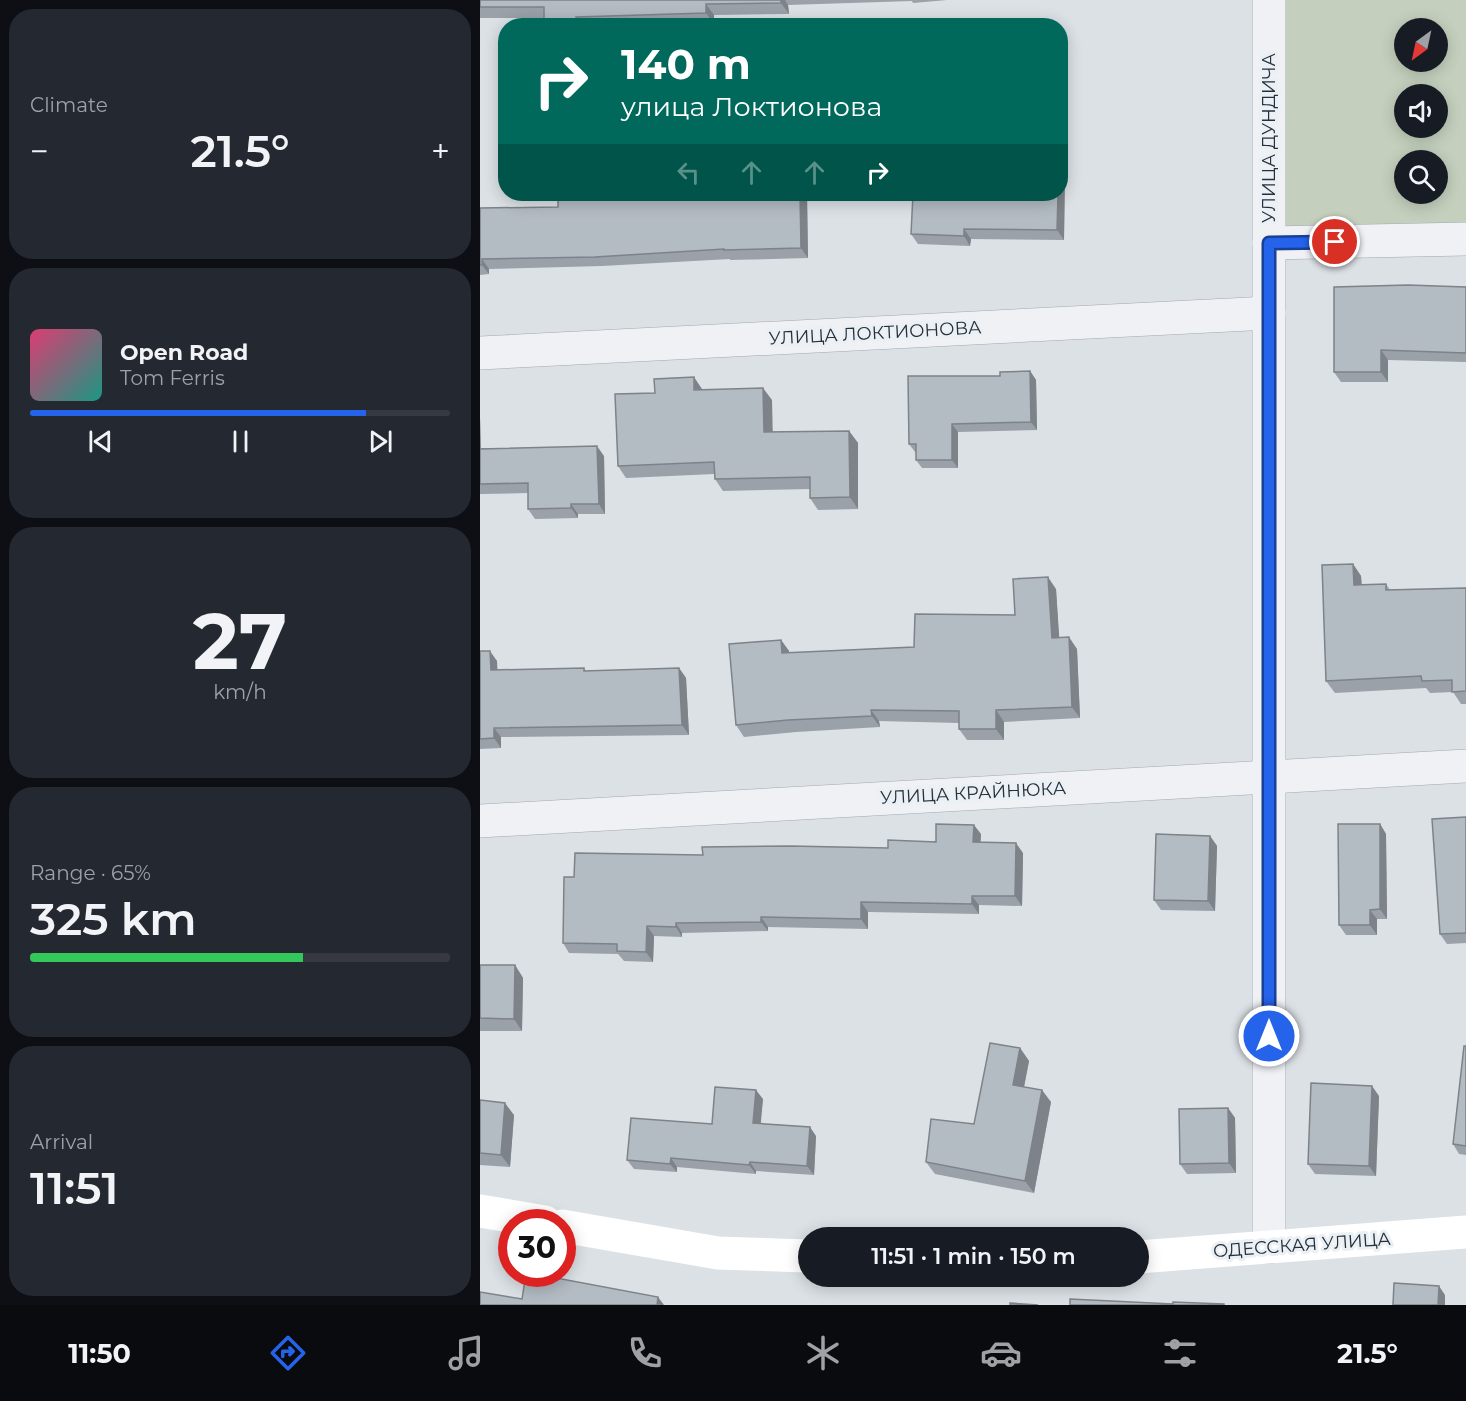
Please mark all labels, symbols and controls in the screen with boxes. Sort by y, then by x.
north arrow [1394,18,1448,72]
map controls [1394,18,1448,204]
text: 140 m [621,38,751,90]
icon: right [522,42,600,120]
street label: УЛИЦА ДУНДИЧА [1258,52,1280,223]
button: sound [1394,84,1448,138]
text: улица Локтионова [621,90,882,123]
text: Climate [30,93,108,117]
text: 21.5° [190,123,290,178]
text: − [30,131,49,171]
text: + [431,131,450,171]
button: search [1394,150,1448,204]
icon: left [672,156,705,189]
icon: ahead [735,156,768,189]
icon: ahead [798,156,831,189]
icon: right [861,156,894,189]
pin [1309,216,1360,267]
icon: arrive [1318,225,1351,258]
street label: УЛИЦА ЛОКТИОНОВА [768,316,983,350]
text: Open Road [120,339,248,366]
text: Tom Ferris [120,366,225,390]
icon: previous [84,425,117,458]
icon: pause [224,425,257,458]
icon: next [364,425,397,458]
text: 27 [193,593,287,689]
text: km/h [213,680,267,704]
street label: УЛИЦА КРАЙНЮКА [879,777,1067,809]
text: Range · 65% [30,861,151,885]
text: 325 km [30,891,197,946]
position arrow [1237,1004,1301,1068]
text: Arrival [30,1130,93,1154]
text: 11:51 [30,1160,119,1215]
speed limit sign: 30 [498,1209,576,1287]
street label: ОДЕССКАЯ УЛИЦА [1212,1228,1392,1262]
text: 11:51 · 1 min · 150 m [871,1243,1076,1270]
icon: directions [267,1332,309,1374]
icon: music [445,1332,487,1374]
icon: phone [624,1332,666,1374]
icon: climate [802,1332,844,1374]
icon: car [980,1332,1022,1374]
icon: filters [1159,1332,1201,1374]
text: 11:50 [68,1337,131,1370]
text: 21.5° [1337,1337,1398,1370]

